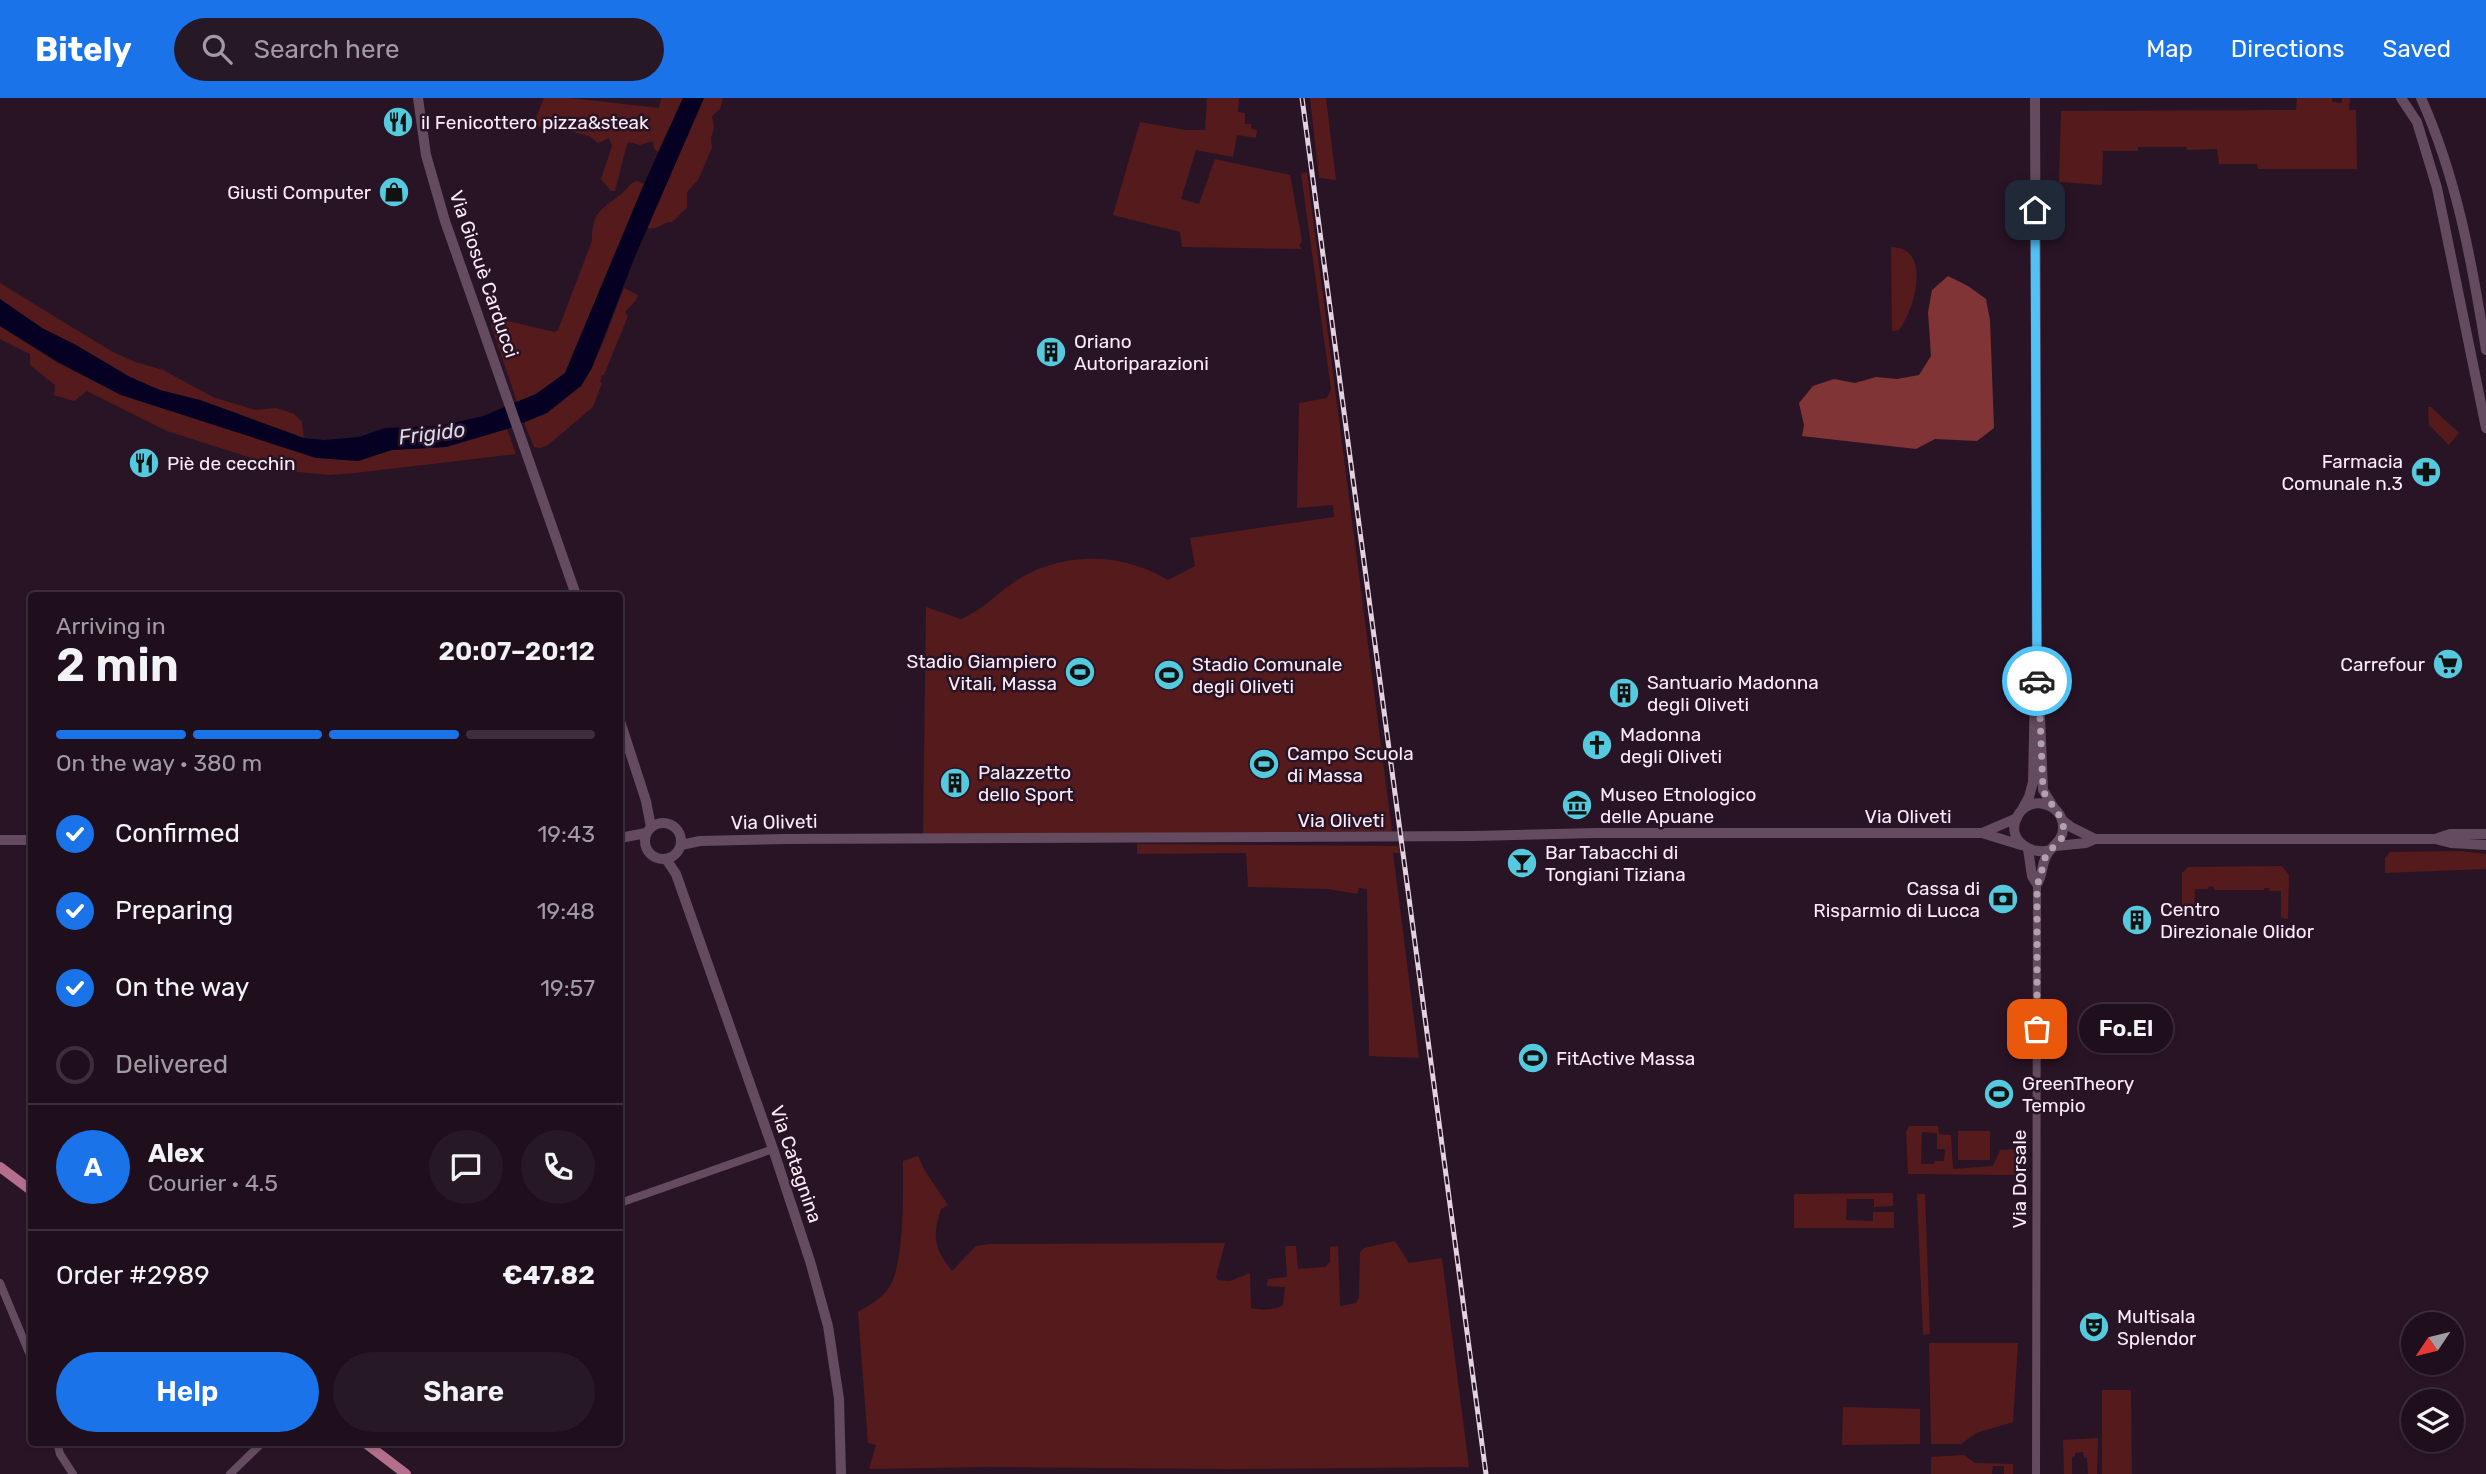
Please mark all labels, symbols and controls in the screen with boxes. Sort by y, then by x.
search box [174,18,664,81]
text: Bitely [35,30,132,69]
icon: search [198,30,236,68]
text: Search here [254,34,400,65]
text: Map [2146,35,2193,63]
text: Directions [2231,35,2344,63]
text: Saved [2382,35,2451,63]
restaurant icon: il Fenicottero pizza&steak [381,105,415,139]
place label: il Fenicottero pizza&steak [421,111,649,134]
shop icon: Giusti Computer [377,175,411,209]
pin [2005,180,2065,240]
place label: Giusti Computer [227,181,372,204]
street label: Via Giosuè Carducci [445,187,523,361]
icon: home [2016,191,2054,229]
place label: Oriano Autoriparazioni [1074,330,1209,375]
building icon: Oriano Autoriparazioni [1034,335,1068,369]
water label: Frigido [397,416,467,450]
restaurant icon: Piè de cecchin [127,446,161,480]
place label: Farmacia Comunale n.3 [2281,450,2403,495]
place label: Piè de cecchin [167,452,295,475]
pharmacy icon: Farmacia Comunale n.3 [2409,455,2443,489]
text: Arriving in [56,612,166,640]
text: 20:07–20:12 [439,636,595,667]
text: 2 min [56,638,179,693]
courier [2002,646,2072,716]
supermarket icon: Carrefour [2431,647,2465,681]
place label: Stadio Giampiero Vitali, Massa [906,650,1057,695]
place label: Stadio Comunale degli Oliveti [1192,653,1342,698]
place label: Carrefour [2340,653,2426,676]
sports icon: Stadio Giampiero Vitali, Massa [1063,655,1097,689]
sports icon: Stadio Comunale degli Oliveti [1152,658,1186,692]
icon: car [2018,662,2056,700]
place label: Santuario Madonna degli Oliveti [1647,671,1819,716]
building icon: Santuario Madonna degli Oliveti [1607,676,1641,710]
place label: Madonna degli Oliveti [1620,723,1722,768]
church icon: Madonna degli Oliveti [1580,728,1614,762]
place label: Campo Scuola di Massa [1287,742,1414,787]
sports icon: Campo Scuola di Massa [1247,747,1281,781]
text: On the way · 380 m [56,749,262,777]
place label: Palazzetto dello Sport [978,761,1074,806]
building icon: Palazzetto dello Sport [938,766,972,800]
place label: Museo Etnologico delle Apuane [1600,783,1756,828]
museum icon: Museo Etnologico delle Apuane [1560,788,1594,822]
street label: Via Oliveti [1865,805,1951,828]
street label: Via Oliveti [1298,809,1384,832]
street label: Via Oliveti [730,810,818,834]
icon: check [56,815,94,853]
text: Confirmed [115,818,240,849]
text: 19:43 [538,820,595,848]
place label: Bar Tabacchi di Tongiani Tiziana [1545,841,1686,886]
bar icon: Bar Tabacchi di Tongiani Tiziana [1505,846,1539,880]
place label: Cassa di Risparmio di Lucca [1813,877,1980,922]
bank icon: Cassa di Risparmio di Lucca [1986,882,2020,916]
icon: check [56,892,94,930]
text: Preparing [115,895,233,926]
text: 19:48 [537,897,595,925]
place label: Centro Direzionale Olidor [2160,898,2315,943]
building icon: Centro Direzionale Olidor [2120,903,2154,937]
icon: check [56,969,94,1007]
text: On the way [115,972,249,1003]
text: 19:57 [540,974,595,1002]
pin [2007,999,2067,1059]
callout: Fo.El [2079,1004,2174,1054]
icon: bag [2018,1010,2056,1048]
text: Fo.El [2099,1014,2153,1042]
sports icon: FitActive Massa [1516,1041,1550,1075]
place label: FitActive Massa [1556,1047,1695,1070]
text: Delivered [115,1049,228,1080]
place label: GreenTheory Tempio [2022,1072,2134,1117]
sports icon: GreenTheory Tempio [1982,1077,2016,1111]
street label: Via Catagnina [765,1102,827,1226]
button: chat [429,1130,503,1204]
button: phone [521,1130,595,1204]
street label: Via Dorsale [2008,1130,2031,1228]
text: Alex [148,1138,204,1169]
text: A [84,1152,102,1183]
text: Courier · 4.5 [148,1169,278,1197]
text: Order #2989 [56,1260,210,1291]
text: €47.82 [502,1260,595,1291]
place label: Multisala Splendor [2117,1305,2197,1350]
theatre icon: Multisala Splendor [2077,1310,2111,1344]
north arrow [2401,1312,2464,1376]
map controls [2401,1312,2464,1452]
button: Help [56,1352,319,1432]
button: Share [333,1352,595,1432]
button: layers [2401,1389,2464,1452]

